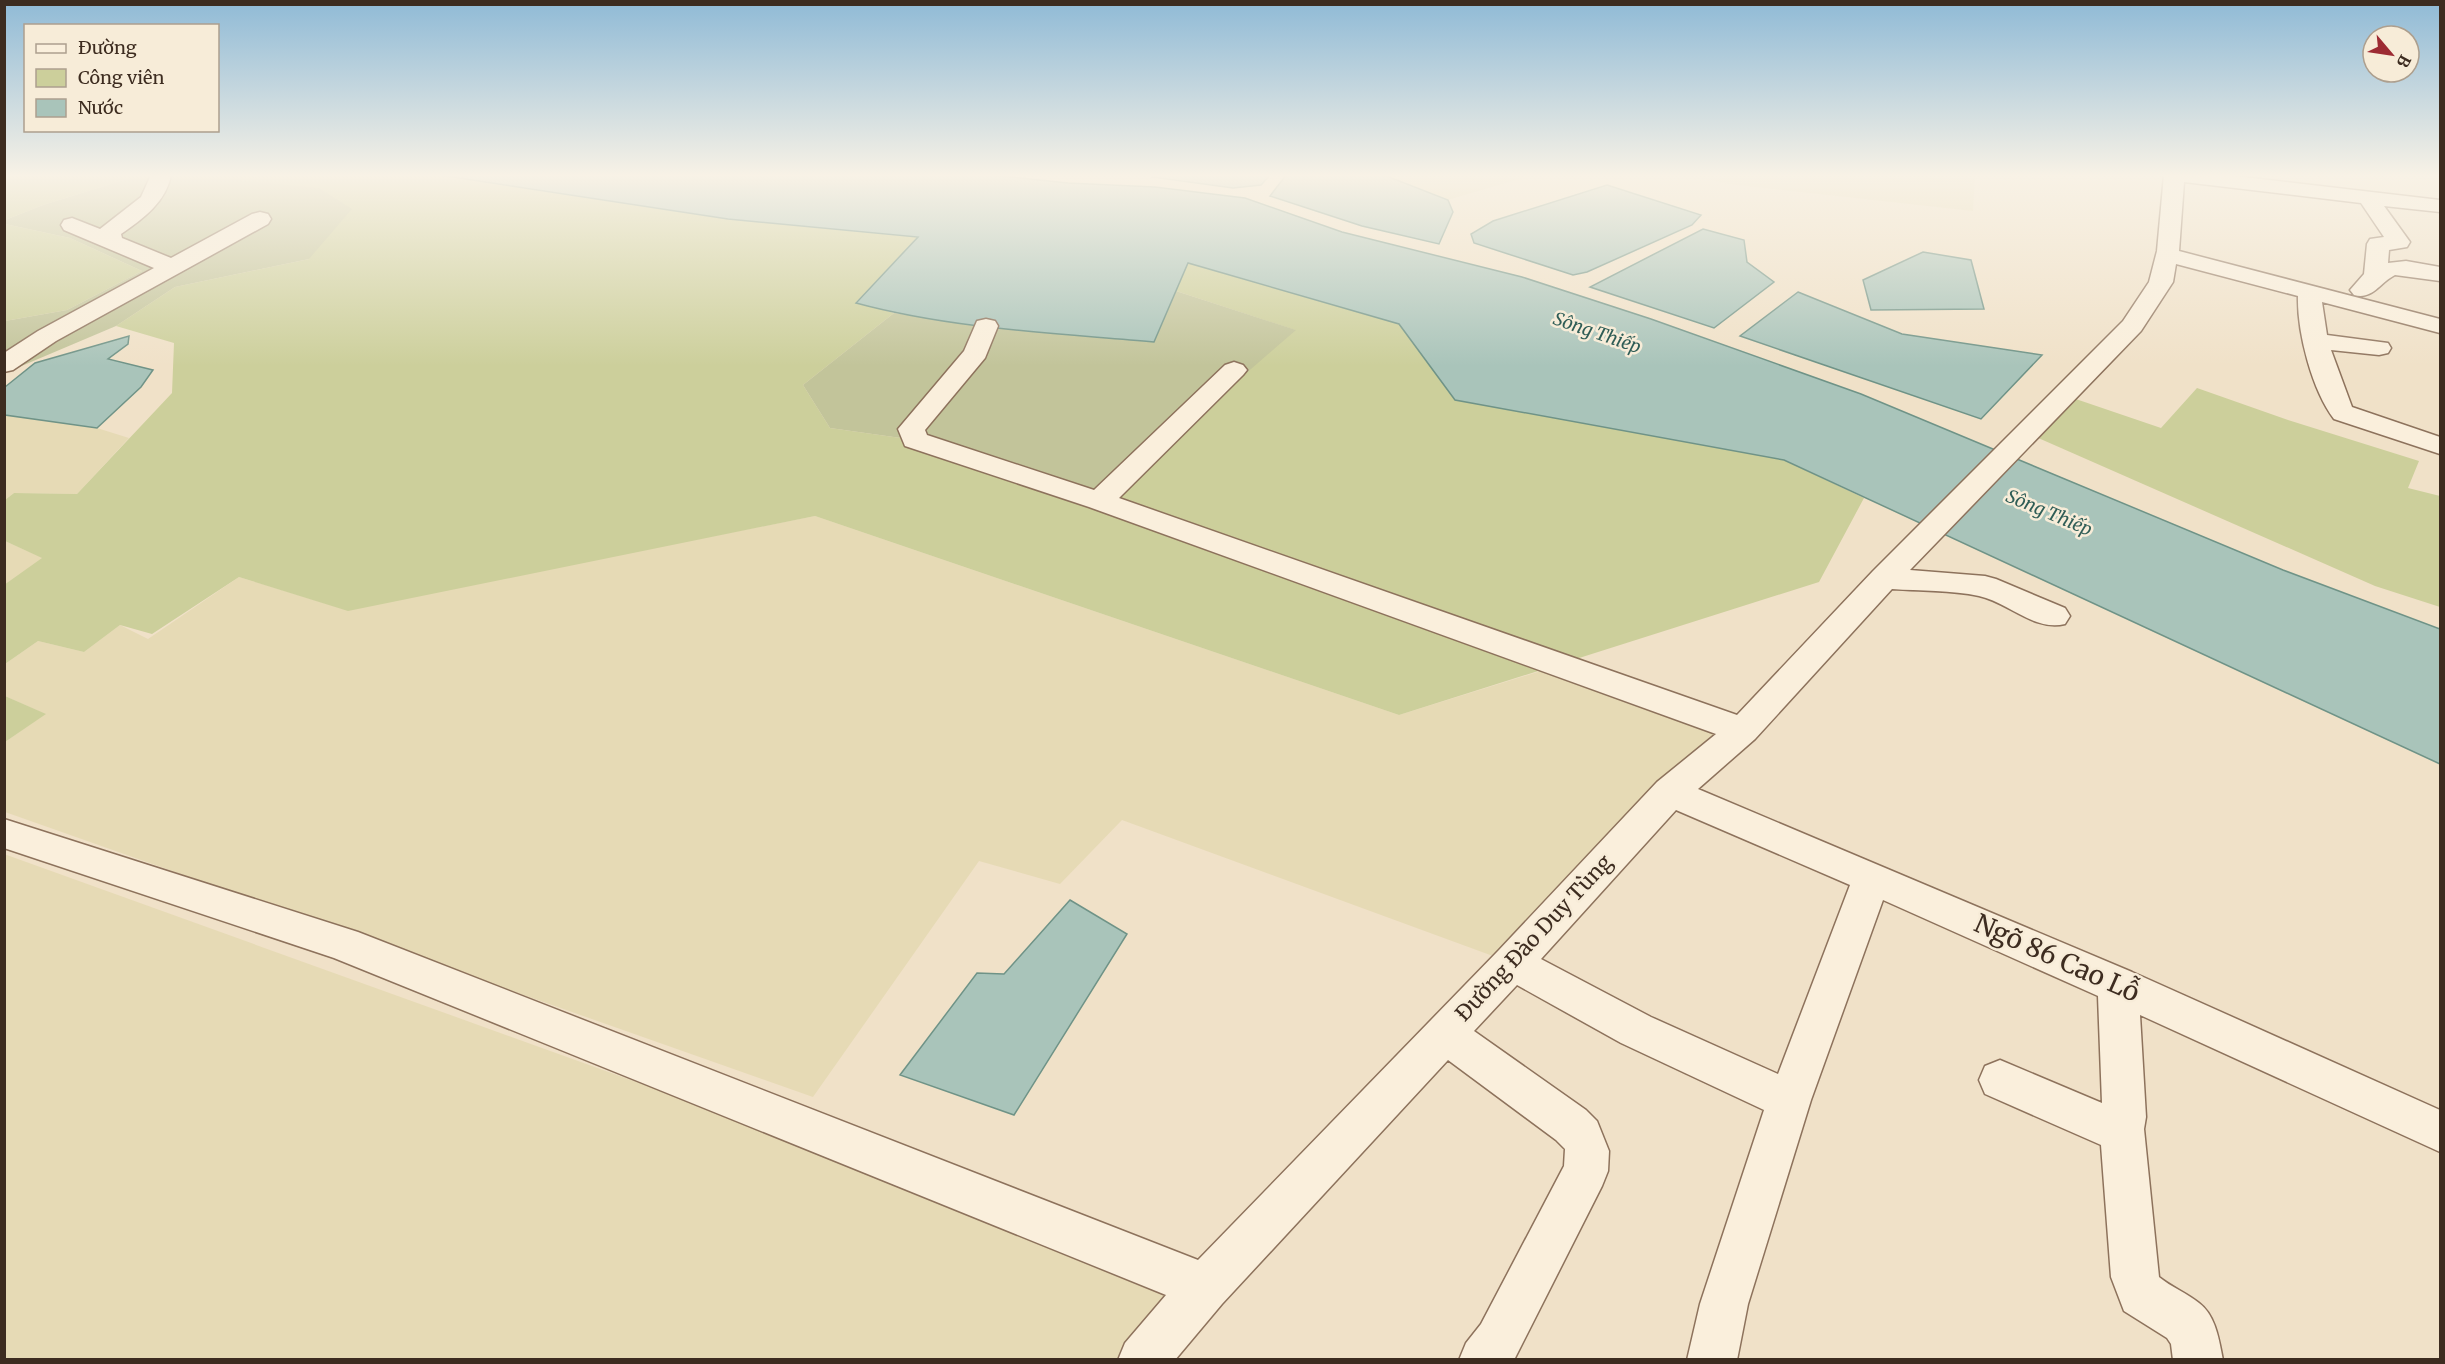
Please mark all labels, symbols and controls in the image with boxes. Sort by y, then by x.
legend [24,24,219,132]
north arrow [2361,24,2421,84]
text: Đường [78,36,137,59]
text: B [2393,52,2416,71]
text: Công viên [78,66,164,89]
text: Nước [78,96,123,119]
water label: Sông Thiếp [1550,307,1644,358]
water label: Sông Thiếp [2003,484,2096,541]
street label: Đường Đào Duy Tùng [1449,849,1618,1027]
street label: Ngõ 86 Cao Lỗ [1969,906,2145,1009]

